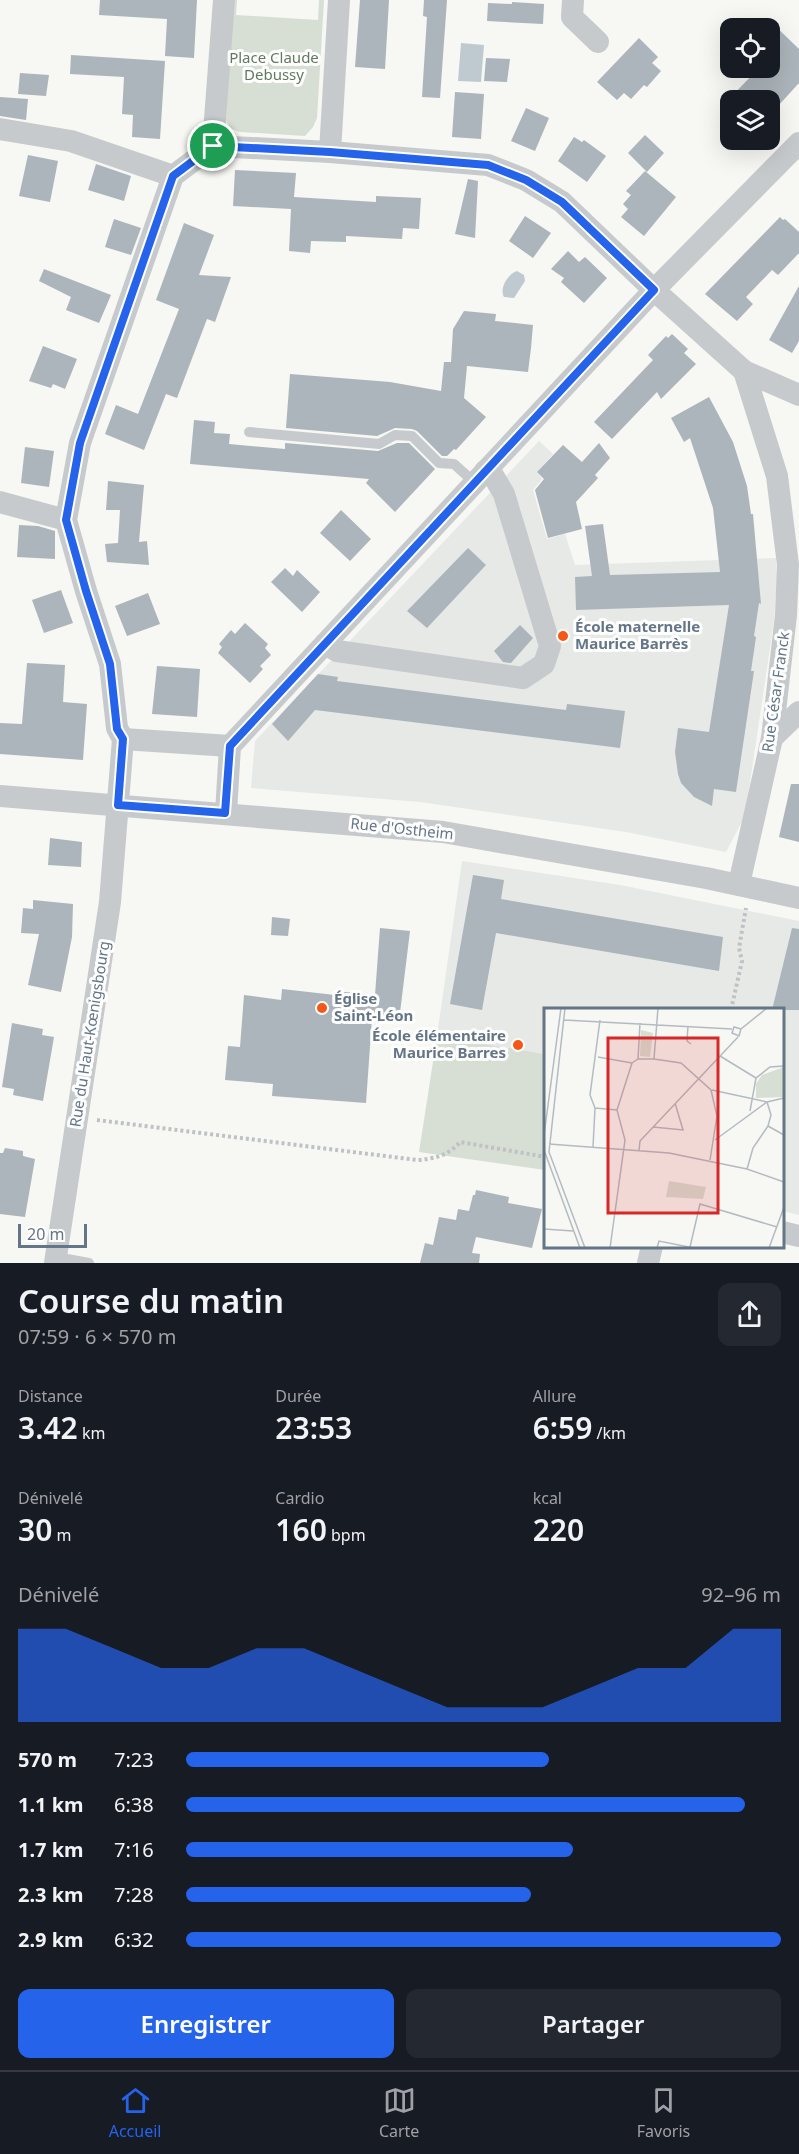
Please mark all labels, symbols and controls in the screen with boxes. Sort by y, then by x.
map controls [720,18,780,150]
button: locate [720,18,780,78]
park label: Place Claude Debussy [229,47,319,84]
button: layers [720,90,780,150]
pin [187,120,238,171]
icon: arrive [196,129,229,162]
place label: École maternelle Maurice Barrès [575,616,700,653]
marker: École maternelle Maurice Barrès [556,629,570,643]
street label: Rue César Franck [757,630,793,753]
street label: Rue d'Ostheim [350,813,455,843]
street label: Rue du Haut-Kœnigsbourg [64,939,114,1128]
place label: Église Saint-Léon [334,988,413,1025]
marker: Église Saint-Léon [315,1001,329,1015]
inset map [544,1008,784,1248]
place label: École élémentaire Maurice Barres [372,1025,506,1062]
marker: École élémentaire Maurice Barres [511,1038,525,1052]
scale bar [18,1221,87,1248]
text: 20 m [27,1223,64,1245]
text: Course du matin [18,1278,284,1323]
button: share [718,1283,781,1346]
text: 07:59 · 6 × 570 m [18,1323,176,1350]
text: Distance [18,1385,83,1407]
text: Durée [275,1385,321,1407]
text: Allure [533,1385,576,1407]
text: 3.42 [18,1407,78,1448]
text: 23:53 [275,1407,352,1448]
text: 6:59 [533,1407,592,1448]
text: km [78,1422,105,1444]
text: /km [592,1422,626,1444]
text: Dénivelé [18,1487,83,1509]
text: Cardio [275,1487,324,1509]
text: kcal [533,1487,562,1509]
text: 30 [18,1509,52,1550]
text: 160 [275,1509,327,1550]
text: 220 [533,1509,584,1550]
text: m [52,1524,71,1546]
text: bpm [327,1524,366,1546]
text: Dénivelé [18,1581,99,1608]
text: 92–96 m [701,1581,781,1608]
text: 570 m [18,1746,77,1773]
text: 7:23 [114,1746,154,1773]
text: 1.1 km [18,1791,84,1818]
text: 6:38 [114,1791,154,1818]
text: 1.7 km [18,1836,84,1863]
text: 7:16 [114,1836,154,1863]
text: 2.3 km [18,1881,84,1908]
text: 7:28 [114,1881,154,1908]
text: 2.9 km [18,1926,84,1953]
text: 6:32 [114,1926,154,1953]
button: Enregistrer [18,1989,394,2058]
button: Partager [406,1989,781,2058]
tab: Accueil [109,2084,161,2142]
tab: Carte [379,2084,419,2142]
tab: Favoris [637,2084,690,2142]

